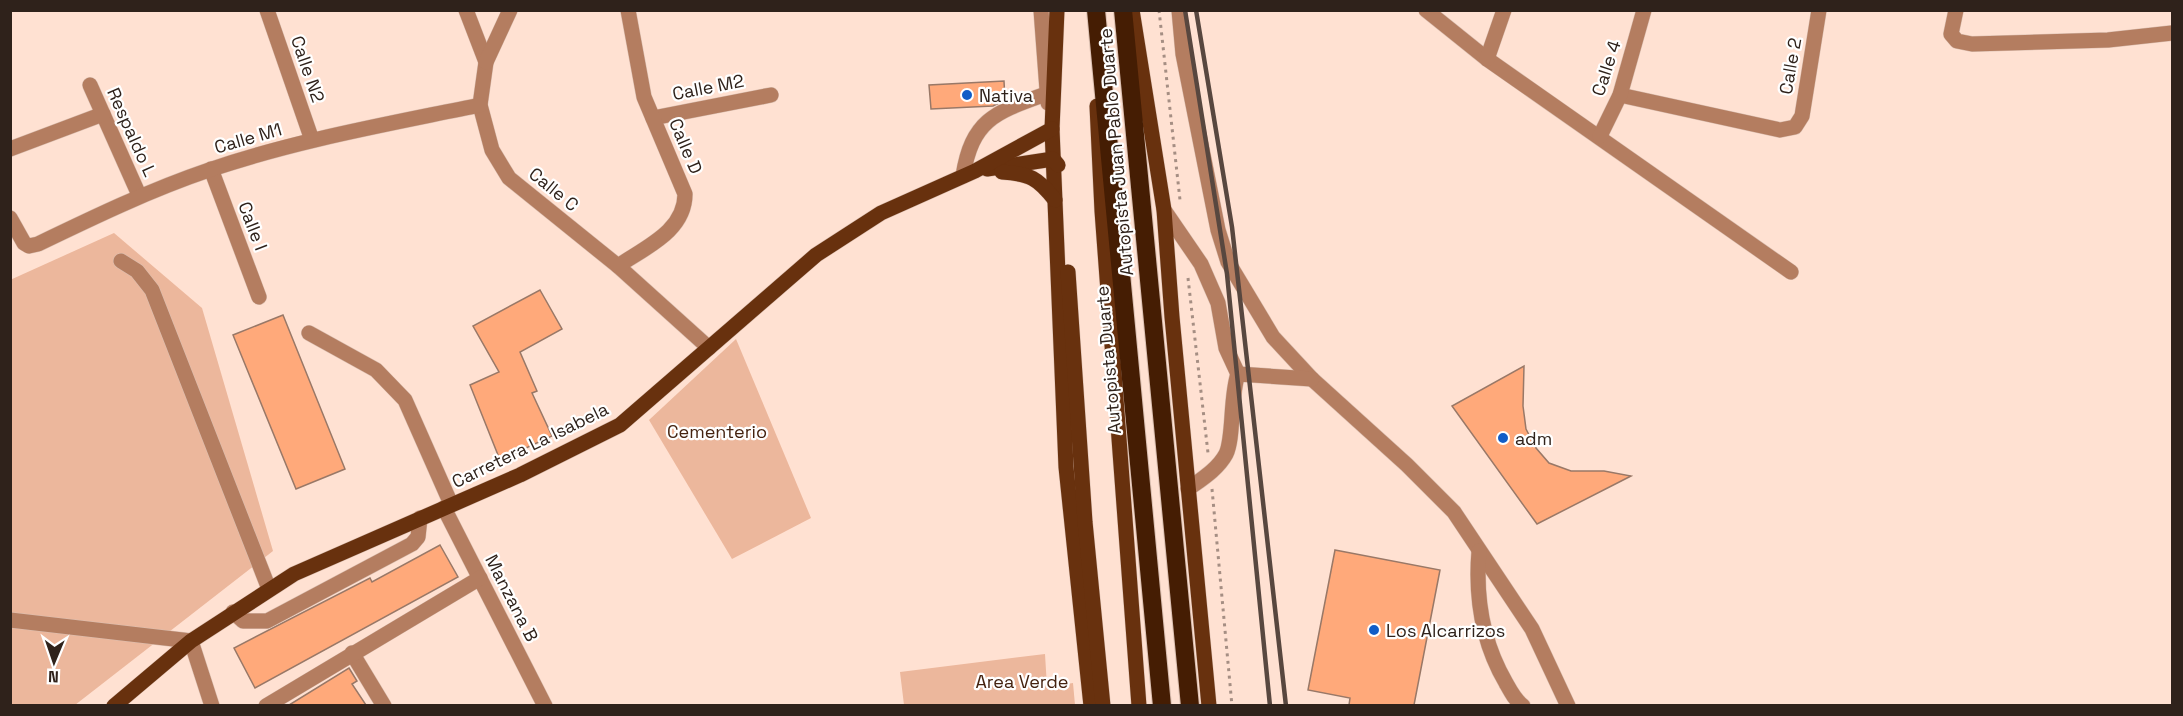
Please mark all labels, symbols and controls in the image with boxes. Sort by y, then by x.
street label: Autopista Juan Pablo Duarte [1094,27,1138,277]
street label: Calle N2 [286,33,330,105]
street label: Calle 2 [1774,36,1806,96]
street label: Calle 4 [1586,37,1626,99]
street label: Calle M2 [670,69,746,105]
street label: Respaldo L [102,84,162,180]
place label: Nativa [979,84,1033,107]
marker: Nativa [960,88,974,102]
street label: Calle D [664,115,708,177]
street label: Calle M1 [212,117,284,159]
street label: Calle C [524,162,584,216]
street label: Calle I [233,198,273,254]
street label: Autopista Duarte [1090,285,1126,435]
street label: Carretera La Isabela [448,397,612,493]
park label: Cementerio [667,420,767,443]
place label: adm [1515,427,1552,450]
marker: adm [1496,431,1510,445]
street label: Manzana B [480,551,544,645]
place label: Los Alcarrizos [1386,619,1505,642]
marker: Los Alcarrizos [1367,623,1381,637]
north arrow [24,632,84,692]
text: N [48,666,59,687]
park label: Area Verde [975,670,1069,693]

